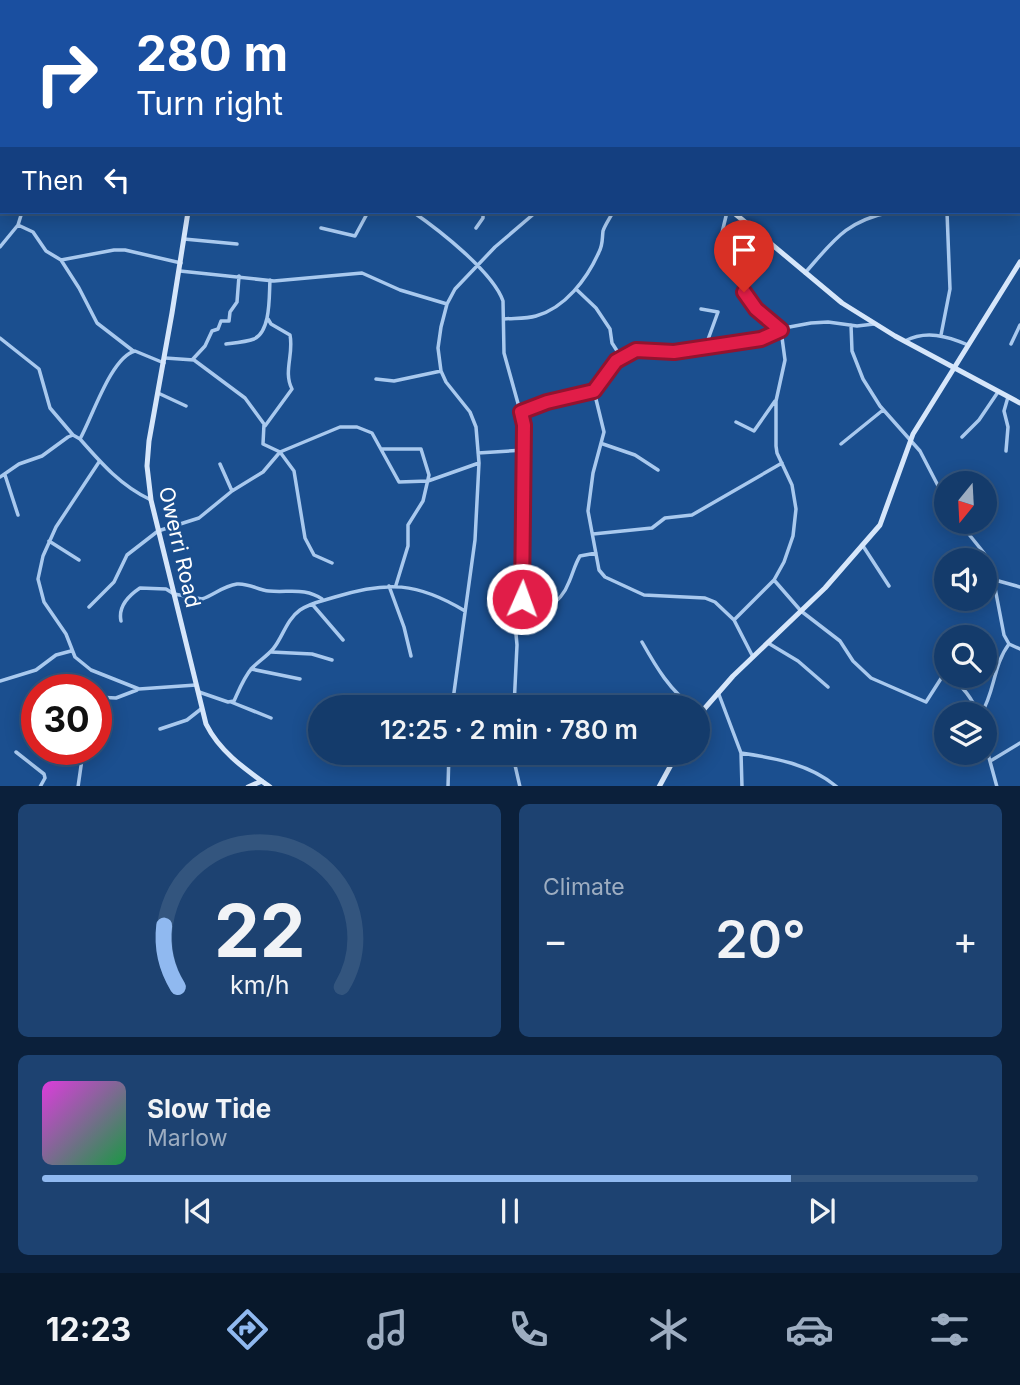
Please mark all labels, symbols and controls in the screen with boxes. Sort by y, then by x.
text: 280 m [136,24,288,83]
icon: right [21,28,112,119]
text: Turn right [136,84,283,123]
icon: left [98,161,136,199]
text: Then [21,165,84,196]
pin [714,220,774,292]
icon: arrive [725,231,763,269]
north arrow [934,471,998,534]
map controls [934,471,997,765]
street label: Owerri Road [154,484,206,610]
button: sound [934,548,997,611]
position arrow [485,562,559,636]
button: search [934,625,997,688]
speed limit sign: 30 [21,674,112,765]
button: layers [934,702,997,765]
text: 12:25 · 2 min · 780 m [380,714,638,745]
text: Climate [543,873,625,901]
text: 22 [214,886,305,975]
text: 20° [715,908,806,971]
text: − [543,917,568,963]
text: + [953,917,978,963]
text: km/h [230,969,289,999]
text: Slow Tide [147,1093,271,1124]
text: Marlow [147,1124,227,1152]
icon: previous [179,1192,217,1230]
icon: pause [491,1192,529,1230]
icon: next [803,1192,841,1230]
icon: directions [223,1305,272,1354]
icon: music [363,1305,412,1354]
icon: phone [504,1305,553,1354]
icon: climate [644,1305,693,1354]
icon: car [785,1305,834,1354]
icon: filters [925,1305,974,1354]
text: 12:23 [46,1310,131,1349]

